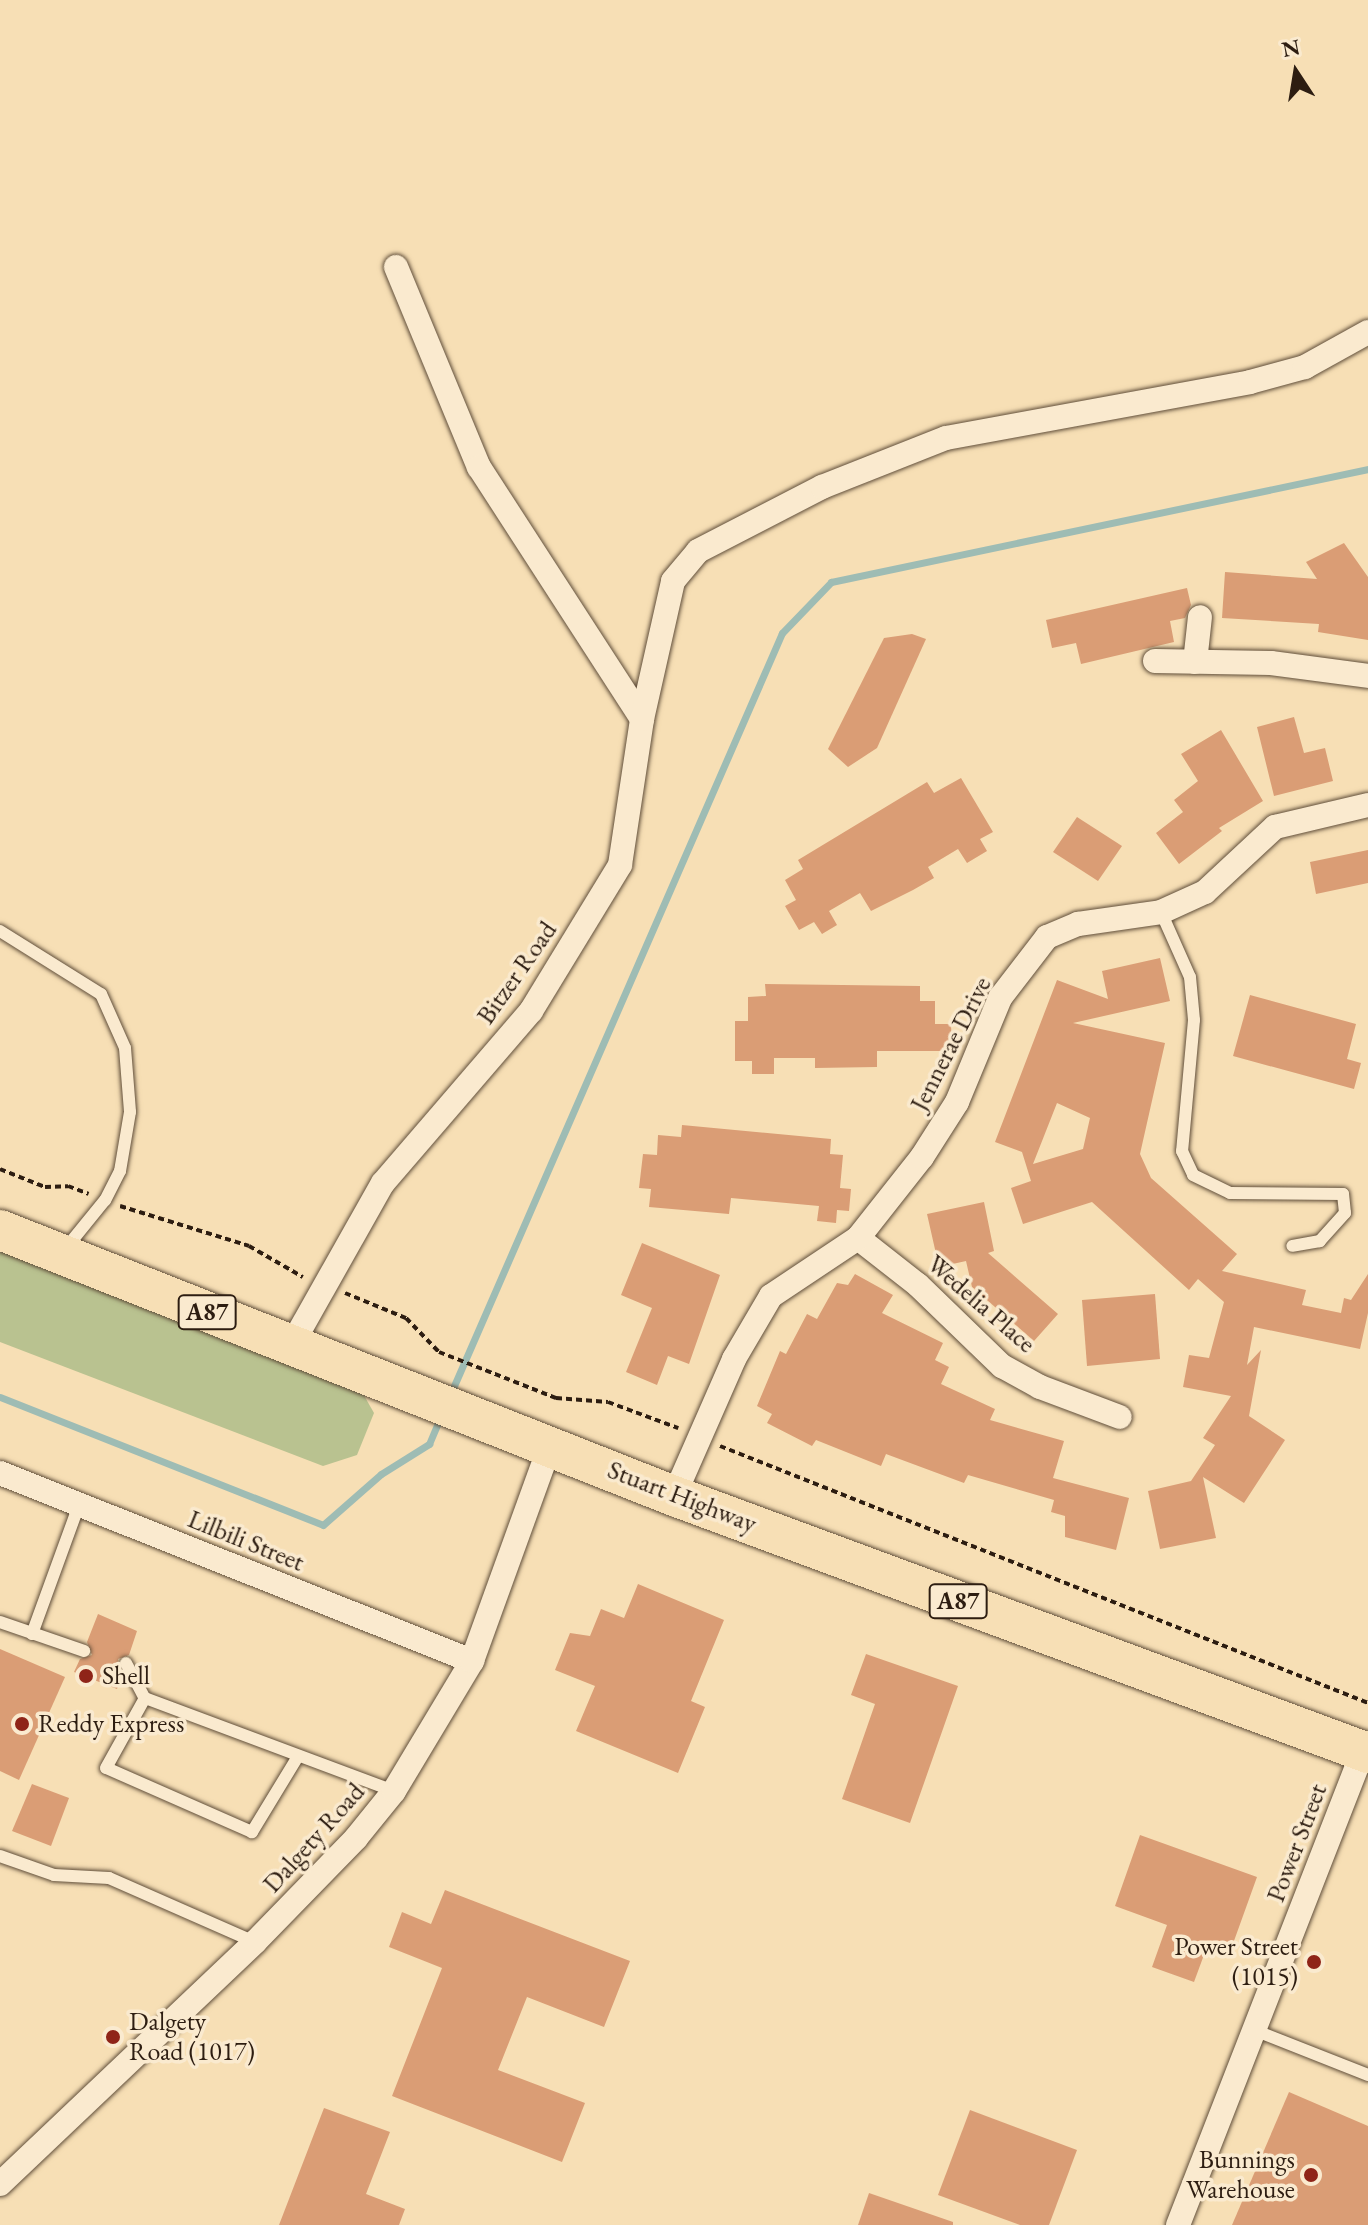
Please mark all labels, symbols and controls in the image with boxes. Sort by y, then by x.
north arrow [1256,32,1336,112]
text: N [1279,32,1303,64]
street label: Bitzer Road [470,916,564,1030]
street label: Jennerae Drive [904,972,998,1116]
street label: Wedelia Place [920,1248,1042,1360]
road number: A87 [177,1292,237,1332]
street label: Stuart Highway [603,1454,761,1540]
street label: Lilbili Street [183,1504,309,1578]
road number: A87 [928,1581,988,1621]
place label: Shell [102,1660,150,1692]
marker: Shell [77,1667,95,1685]
place label: Reddy Express [38,1708,184,1740]
marker: Reddy Express [13,1715,31,1733]
street label: Dalgety Road [257,1777,371,1899]
street label: Power Street [1260,1780,1334,1906]
place label: Power Street (1015) [1174,1931,1298,1992]
marker: Power Street (1015) [1305,1953,1323,1971]
place label: Dalgety Road (1017) [129,2006,255,2068]
marker: Dalgety Road (1017) [104,2028,122,2046]
place label: Bunnings Warehouse [1186,2144,1295,2206]
marker: Bunnings Warehouse [1302,2166,1320,2184]

